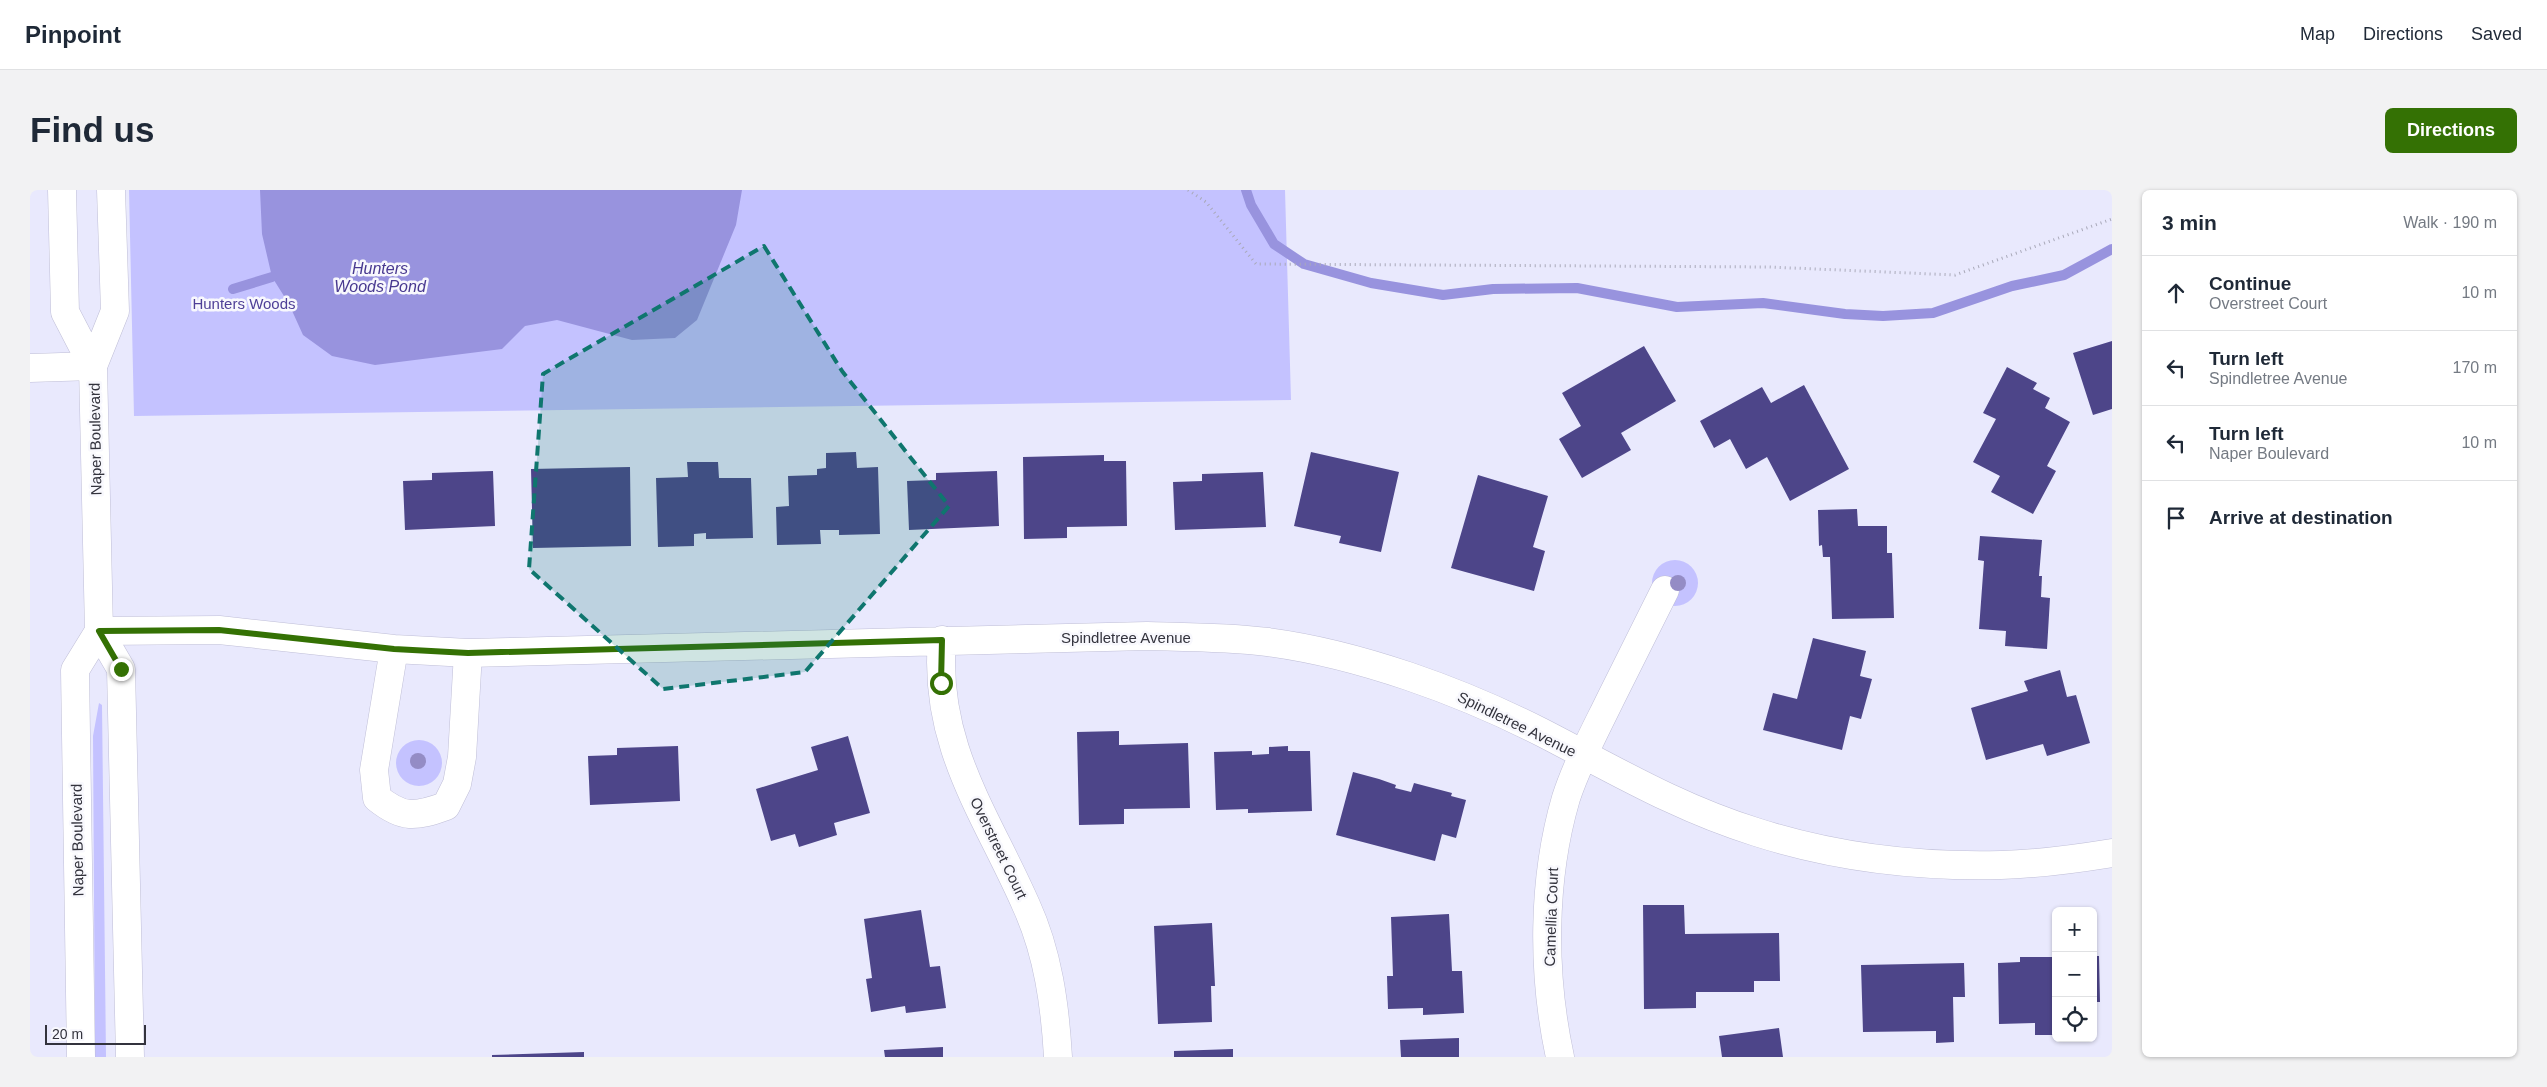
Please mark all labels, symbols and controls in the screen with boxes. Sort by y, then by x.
text: Pinpoint [25,21,121,48]
text: Map [2300,24,2335,44]
text: Directions [2363,24,2443,44]
text: Saved [2471,24,2522,44]
button: Directions [2385,108,2517,153]
text: Find us [30,110,154,149]
text: 3 min [2162,211,2217,234]
text: Walk · 190 m [2403,214,2497,231]
water label: Hunters Woods Pond [334,260,427,295]
text: Continue [2209,273,2291,294]
icon: ahead [2162,279,2190,307]
text: 10 m [2461,284,2497,301]
park label: Hunters Woods [192,295,296,312]
text: Overstreet Court [2209,295,2327,312]
text: Turn left [2209,348,2284,369]
icon: left [2162,354,2190,382]
text: 170 m [2453,359,2497,376]
text: Spindletree Avenue [2209,370,2347,387]
street label: Naper Boulevard [86,383,104,495]
text: Turn left [2209,423,2284,444]
icon: left [2162,429,2190,457]
text: 10 m [2461,434,2497,451]
text: Naper Boulevard [2209,445,2329,462]
icon: arrive [2162,504,2190,532]
text: Arrive at destination [2209,507,2393,528]
street label: Spindletree Avenue [1061,629,1191,646]
route end [110,658,133,681]
route start [930,672,953,695]
street label: Spindletree Avenue [1455,688,1579,760]
street label: Naper Boulevard [68,784,86,896]
street label: Overstreet Court [967,794,1031,902]
street label: Camellia Court [1541,866,1561,967]
map controls [2052,907,2097,1042]
button: + [2052,907,2097,952]
button: − [2052,952,2097,997]
button: locate [2052,997,2097,1042]
scale bar [45,1022,146,1045]
text: 20 m [52,1026,83,1042]

